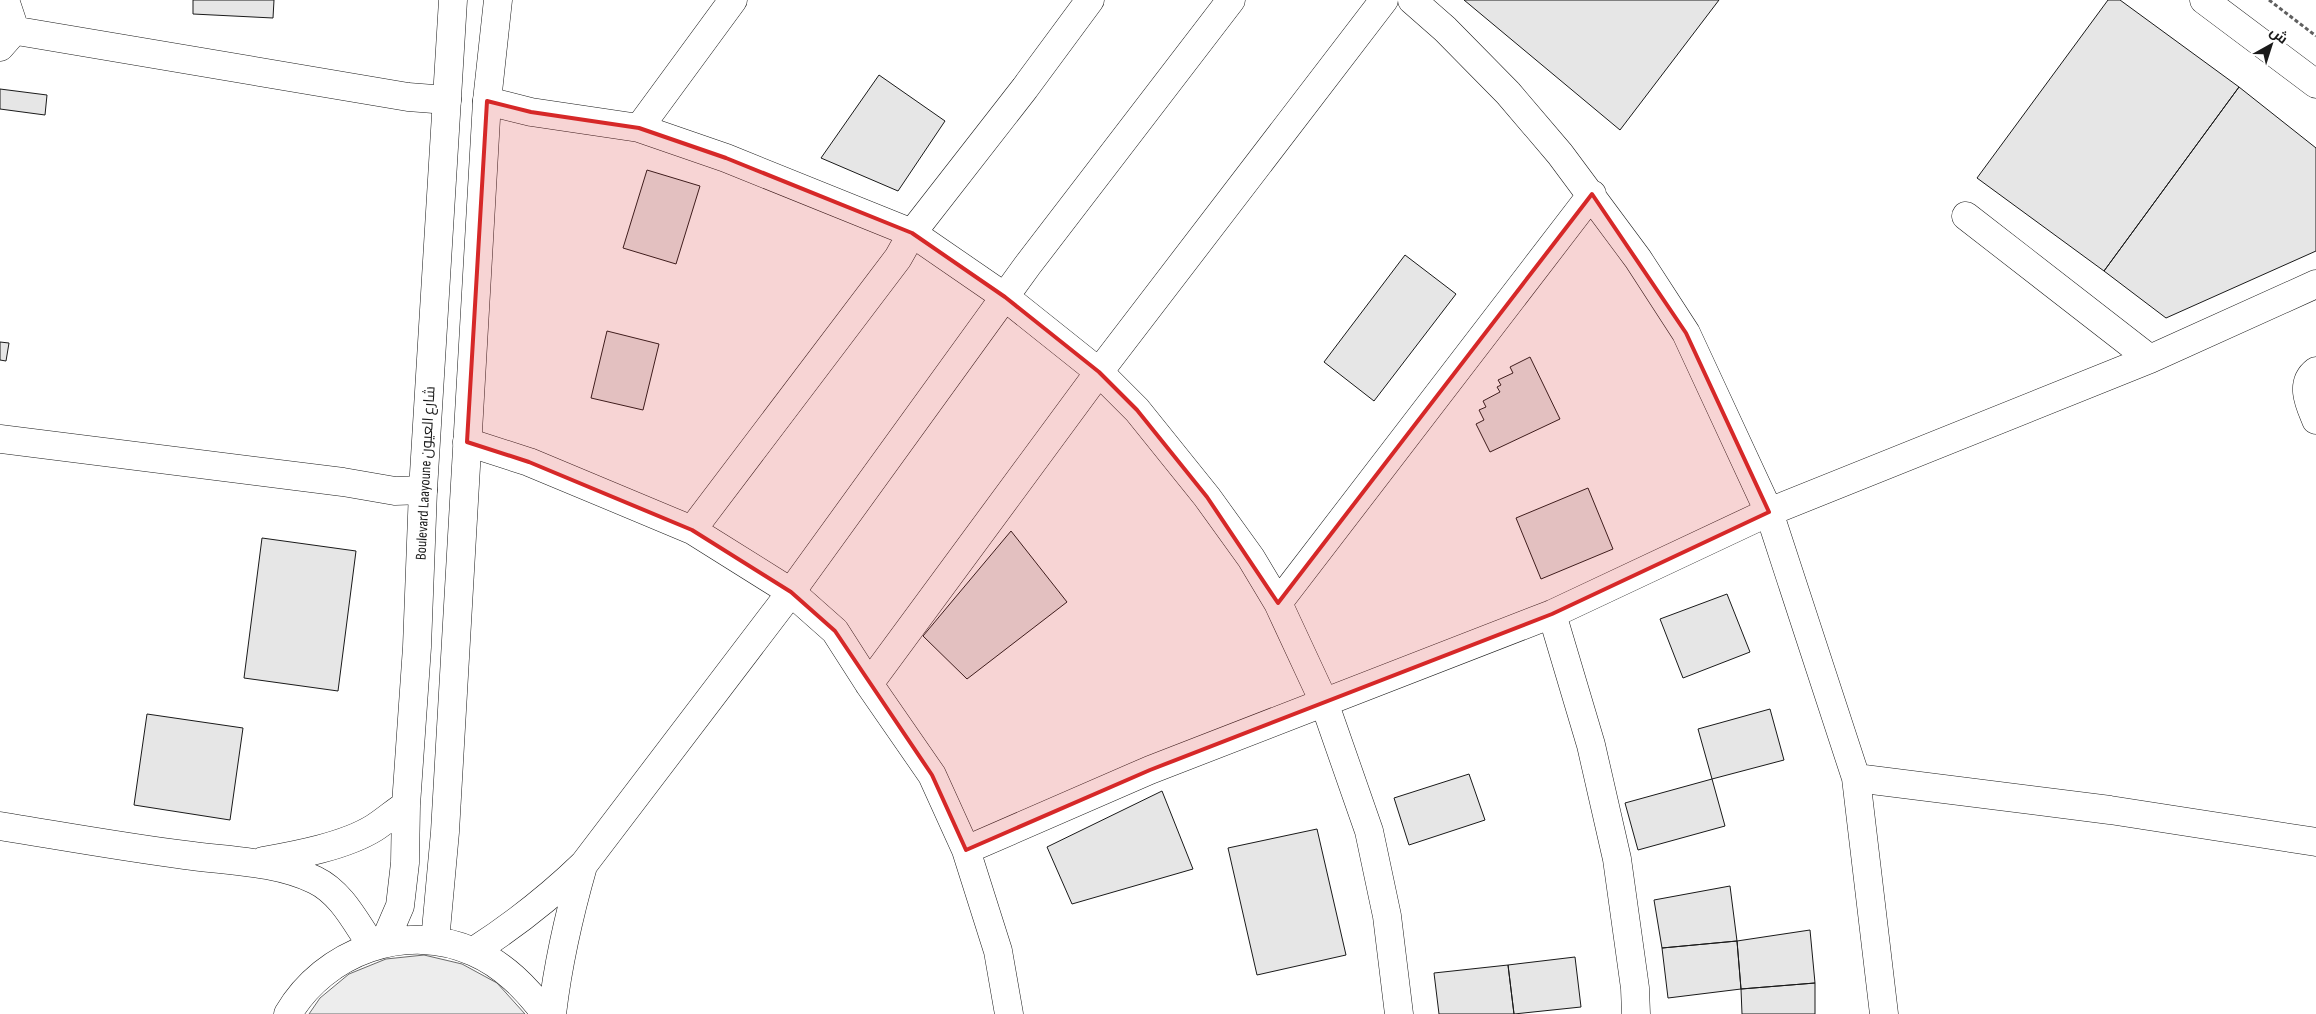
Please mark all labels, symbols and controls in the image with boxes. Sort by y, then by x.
north arrow [2246,20,2296,70]
text: ش [2267,23,2291,48]
street label: Boulevard Laayoune شارع العيون [411,386,441,561]

